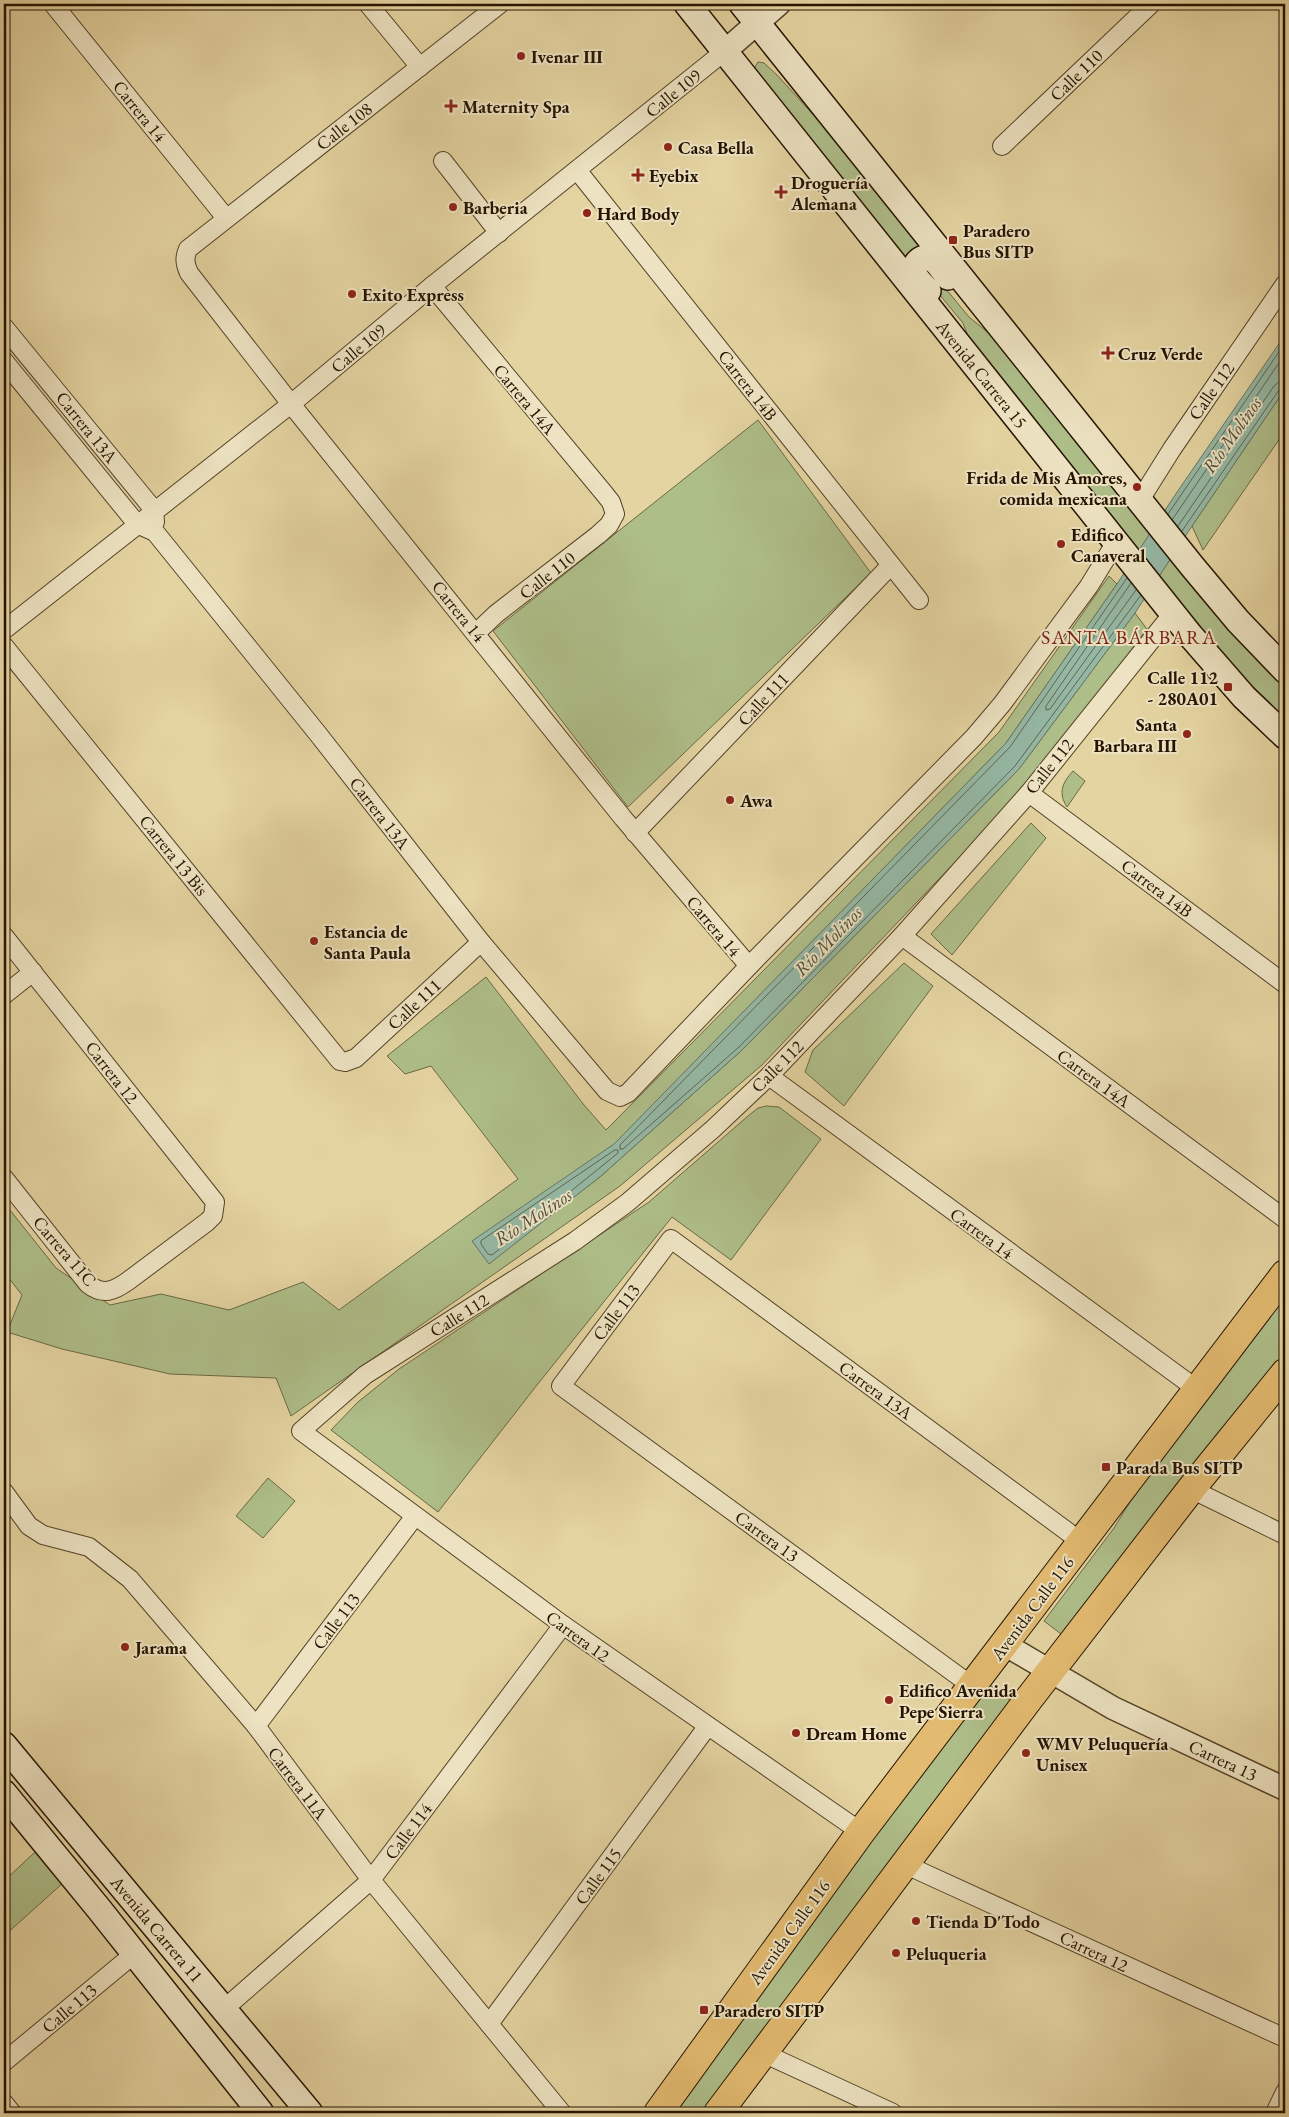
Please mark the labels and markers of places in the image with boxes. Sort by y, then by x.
place label: Ivenar III [531,45,603,68]
marker: Ivenar III [515,50,527,62]
place label: Maternity Spa [462,95,570,118]
marker: Maternity Spa [444,99,458,113]
place label: Casa Bella [678,136,754,159]
marker: Casa Bella [662,141,674,153]
place label: Eyebix [649,164,699,187]
marker: Eyebix [631,168,645,182]
place label: Droguería Alemana [790,171,868,215]
marker: Droguería Alemana [775,186,787,198]
place label: Barberia [463,196,528,219]
marker: Barberia [447,201,459,213]
place label: Hard Body [597,202,680,225]
marker: Hard Body [581,207,593,219]
place label: Paradero Bus SITP [963,219,1034,263]
marker: Paradero Bus SITP [947,234,959,246]
place label: Exito Express [362,283,464,306]
marker: Exito Express [346,288,358,300]
place label: Cruz Verde [1118,342,1203,365]
marker: Cruz Verde [1102,347,1114,359]
place label: Frida de Mis Amores, comida mexicana [966,466,1127,510]
marker: Frida de Mis Amores, comida mexicana [1131,481,1143,493]
place label: Edifico Canaveral [1071,523,1145,567]
marker: Edifico Canaveral [1055,538,1067,550]
place label: Calle 112 - 280A01 [1147,666,1218,710]
marker: Calle 112 - 280A01 [1222,681,1234,693]
place label: Santa Barbara III [1094,713,1177,757]
marker: Santa Barbara III [1181,728,1193,740]
place label: Awa [739,789,773,812]
marker: Awa [724,794,736,806]
place label: Estancia de Santa Paula [324,920,411,964]
marker: Estancia de Santa Paula [308,935,320,947]
place label: Parada Bus SITP [1116,1456,1243,1479]
marker: Parada Bus SITP [1100,1461,1112,1473]
place label: Jarama [133,1636,187,1659]
marker: Jarama [119,1641,131,1653]
place label: Edifico Avenida Pepe Sierra [899,1679,1017,1723]
marker: Edifico Avenida Pepe Sierra [883,1694,895,1706]
place label: Dream Home [806,1722,907,1745]
marker: Dream Home [790,1727,802,1739]
place label: WMV Peluquería Unisex [1036,1732,1168,1776]
marker: WMV Peluquería Unisex [1020,1747,1032,1759]
place label: Tienda D'Todo [926,1910,1040,1933]
marker: Tienda D'Todo [910,1915,922,1927]
place label: Peluqueria [906,1942,987,1965]
marker: Peluqueria [890,1947,902,1959]
place label: Paradero SITP [714,1999,824,2022]
marker: Paradero SITP [698,2004,710,2016]

